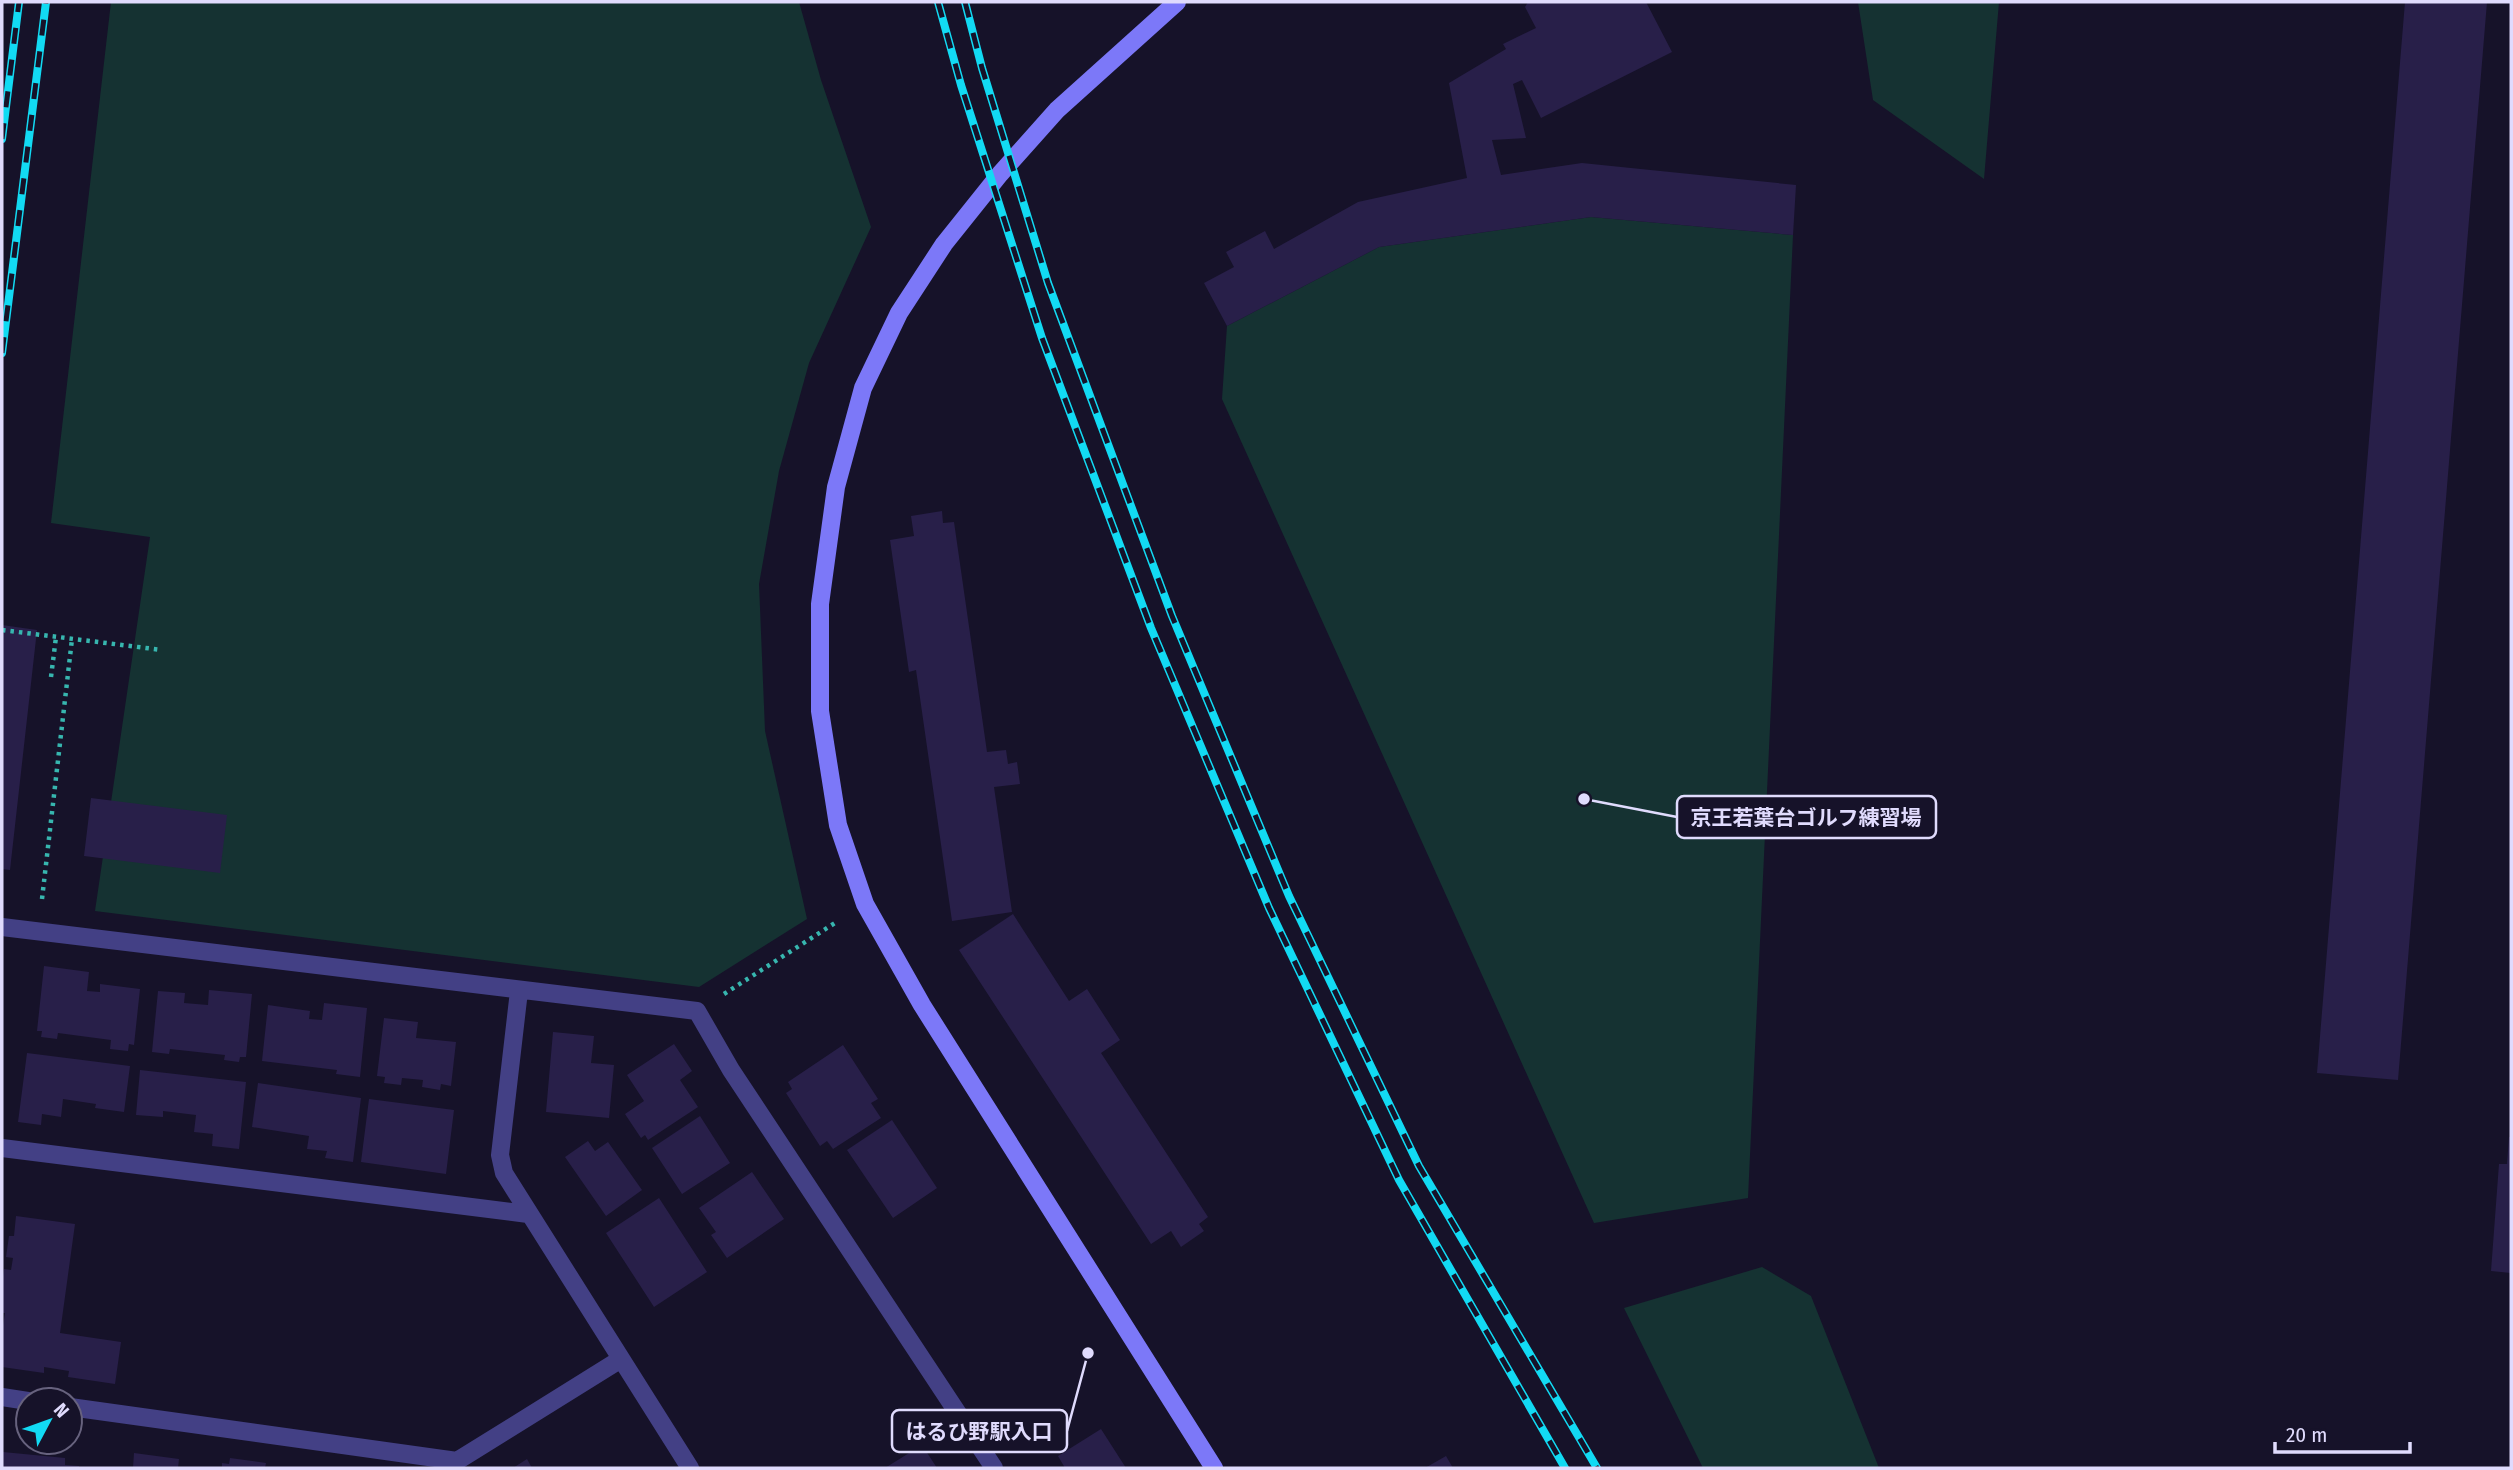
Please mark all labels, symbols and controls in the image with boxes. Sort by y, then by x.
callout: 京王若葉台ゴルフ練習場 [1677,796,1936,838]
text: 京王若葉台ゴルフ練習場 [1691,805,1922,831]
north arrow [14,1386,84,1456]
text: N [49,1398,74,1422]
callout: はるひ野駅入口 [892,1410,1067,1452]
scale bar [2275,1410,2410,1454]
text: はるひ野駅入口 [906,1419,1053,1445]
text: 20 m [2286,1422,2327,1448]

